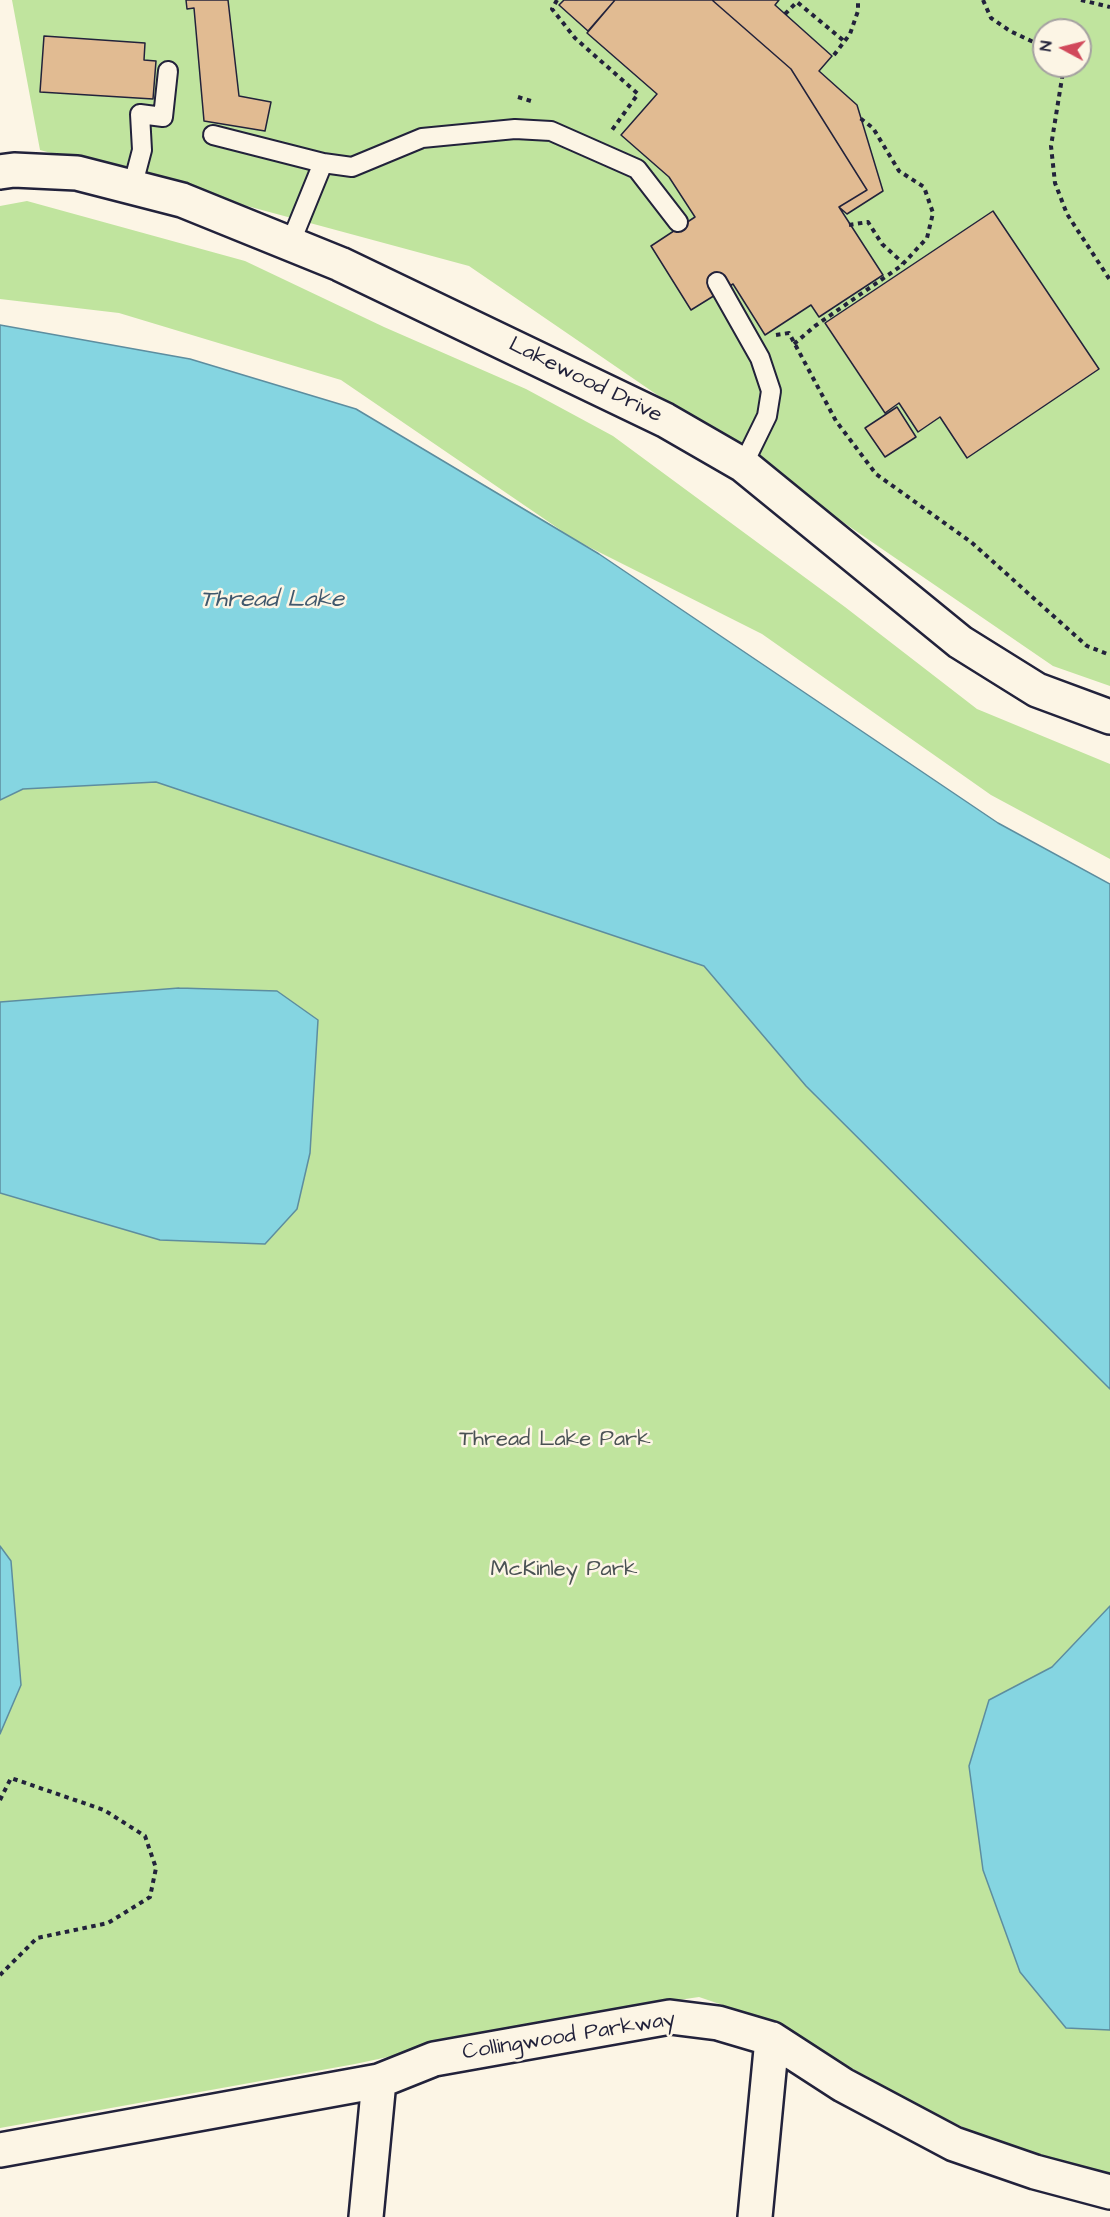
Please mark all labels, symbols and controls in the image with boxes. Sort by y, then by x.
north arrow [1032,18,1092,78]
text: N [1035,40,1058,52]
street label: Lakewood Drive [504,332,666,430]
water label: Thread Lake [200,587,344,615]
park label: Thread Lake Park [459,1427,651,1453]
park label: McKinley Park [491,1557,637,1583]
street label: Collingwood Parkway [461,2007,677,2067]

